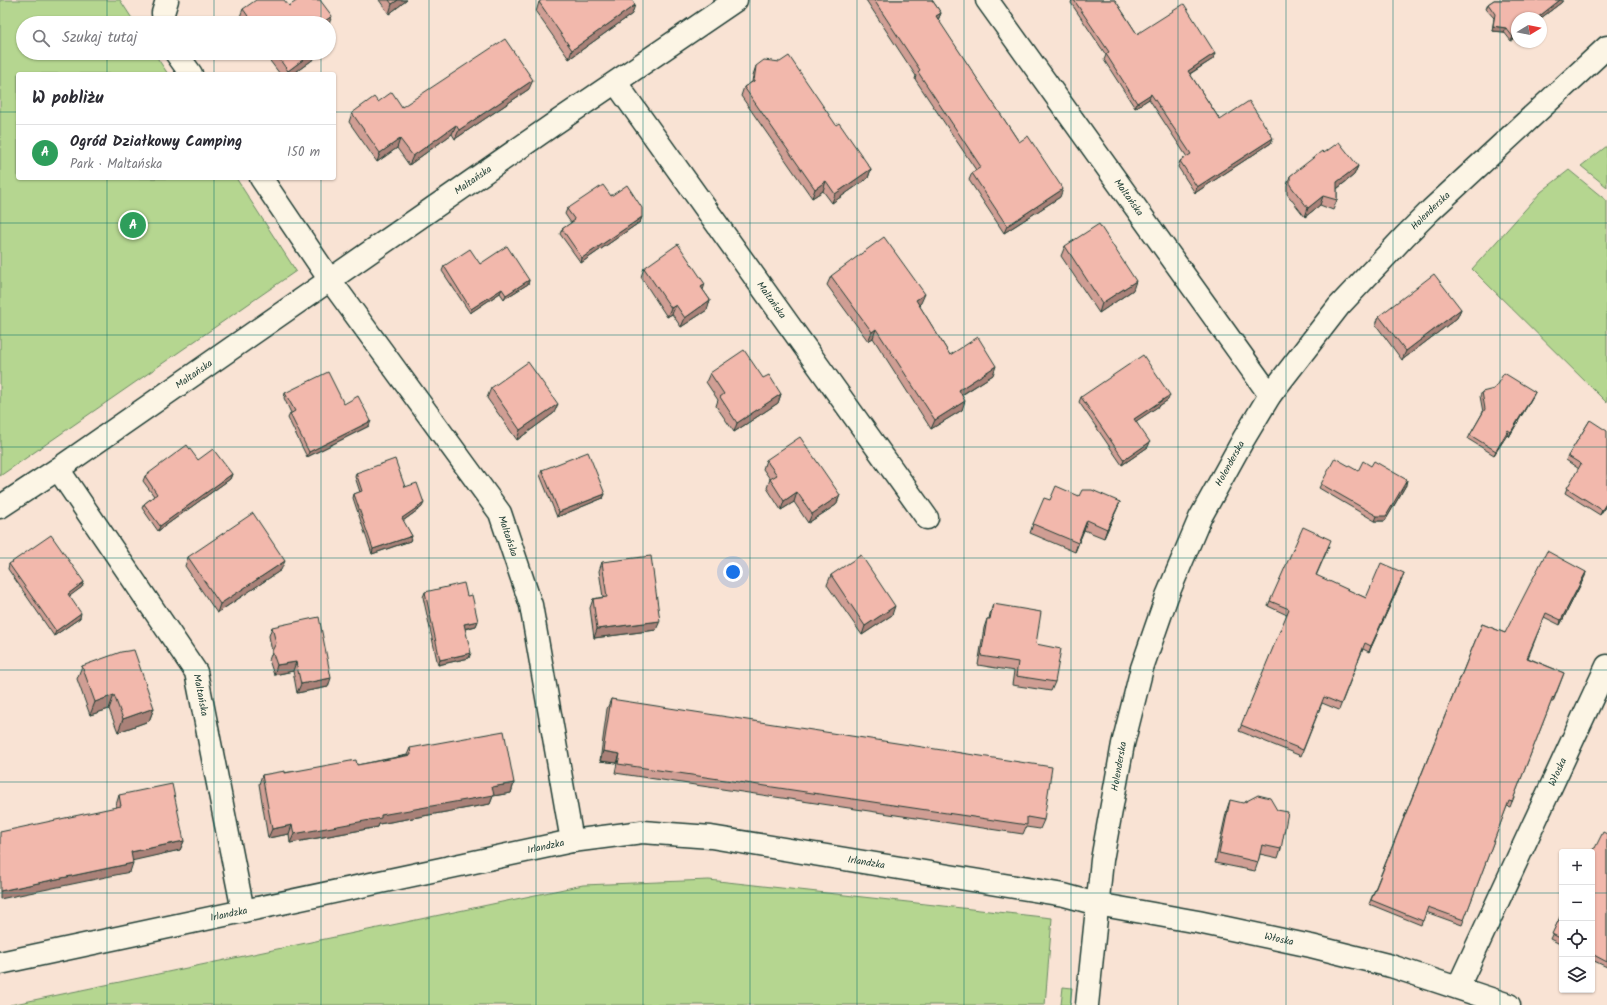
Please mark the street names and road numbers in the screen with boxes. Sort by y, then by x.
street label: Maltańska [451,161,495,199]
street label: Maltańska [1110,176,1148,220]
street label: Holenderska [1407,188,1454,234]
street label: Maltańska [752,278,790,322]
street label: Maltańska [172,355,216,393]
street label: Holenderska [1211,438,1249,489]
street label: Maltańska [493,513,522,559]
street label: Maltańska [189,673,213,718]
street label: Holenderska [1107,740,1131,792]
street label: Włoska [1544,755,1571,789]
street label: Irlandzka [526,835,566,858]
street label: Irlandzka [846,852,887,874]
street label: Irlandzka [209,902,249,926]
street label: Włoska [1263,928,1295,950]

